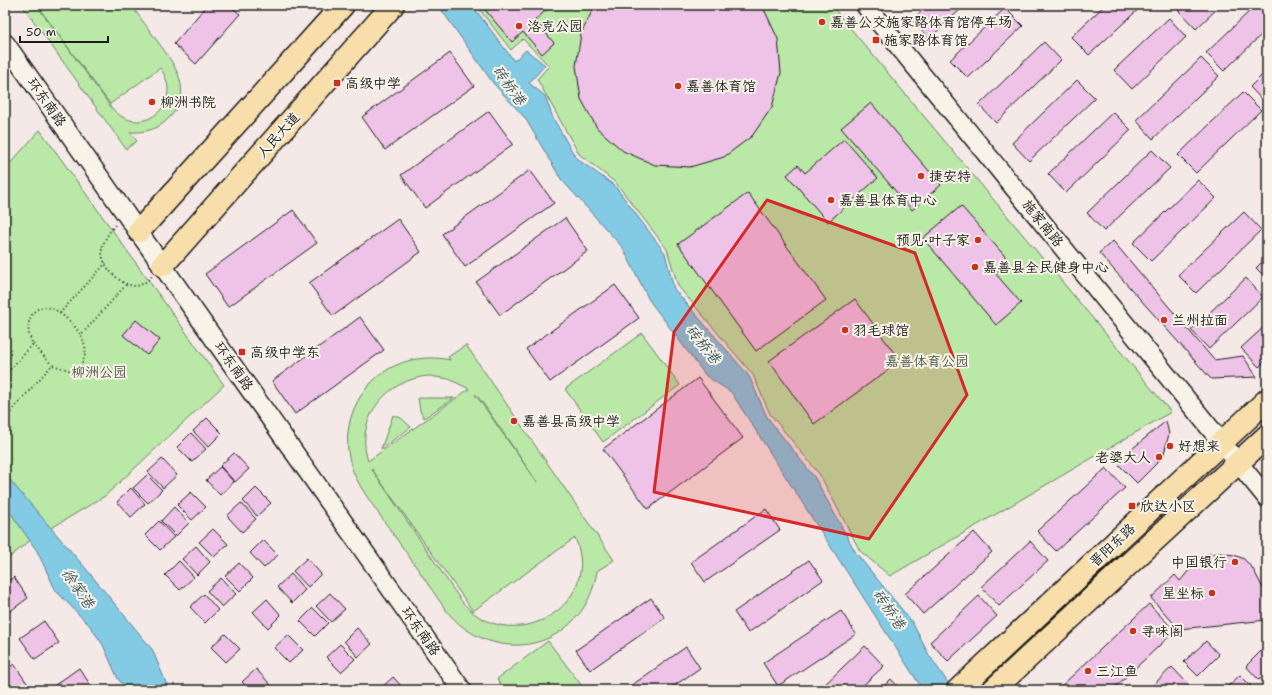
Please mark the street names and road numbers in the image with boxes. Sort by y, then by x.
street label: 环东南路 [24,74,70,130]
street label: 人民大道 [253,108,303,162]
street label: 施家南路 [1018,196,1068,250]
street label: 环东南路 [211,338,257,394]
street label: 晋阳东路 [1085,519,1139,571]
street label: 环东南路 [398,603,444,659]

